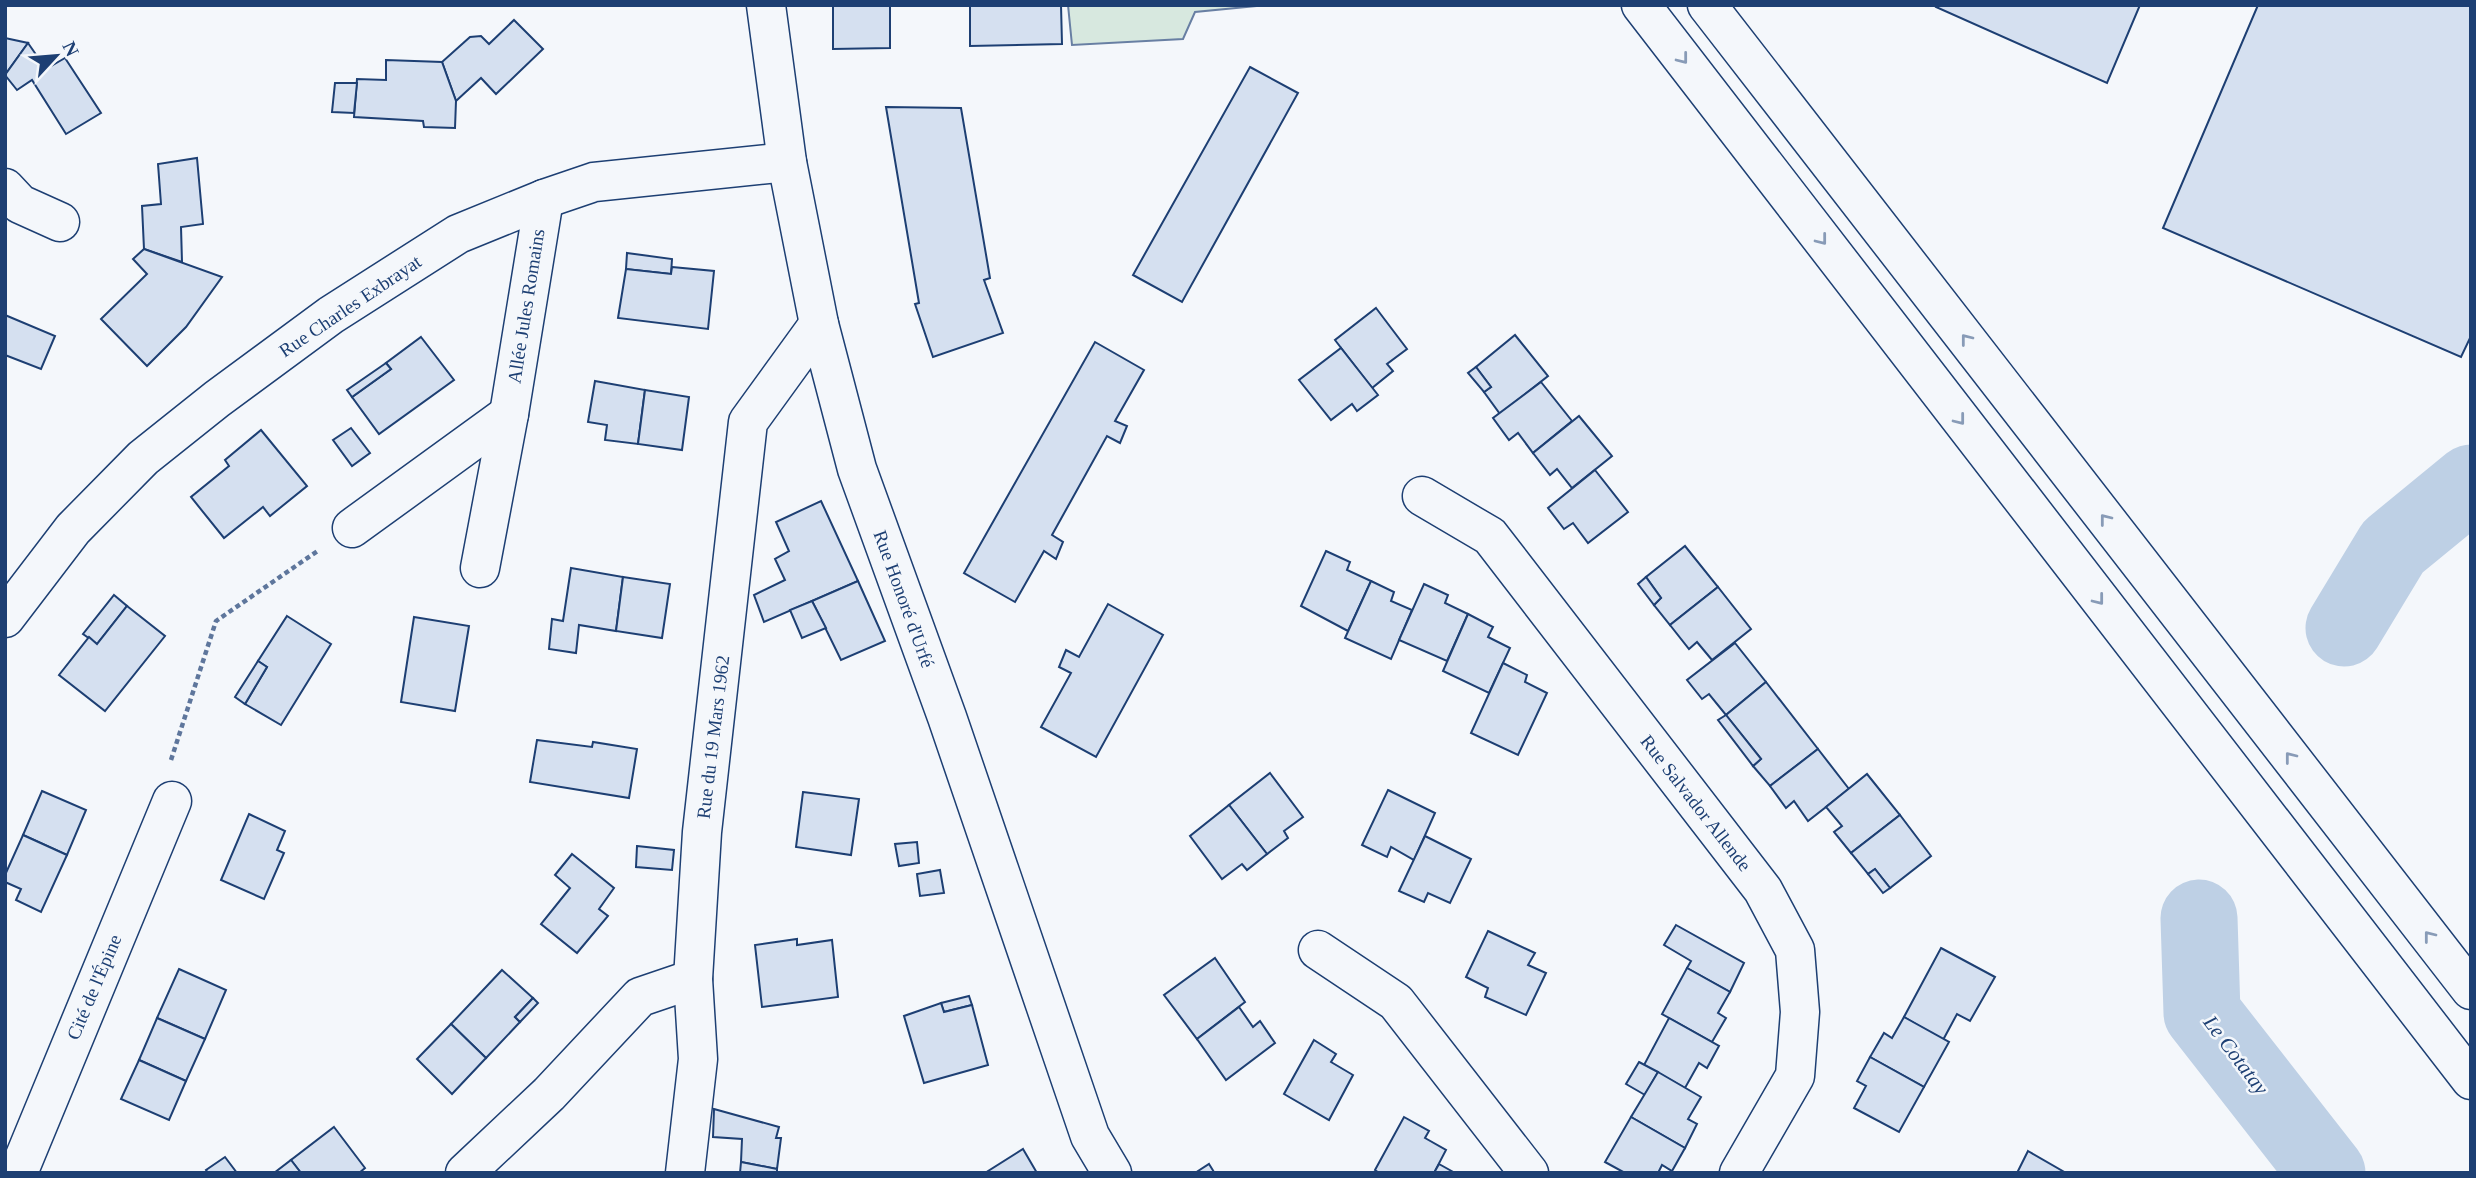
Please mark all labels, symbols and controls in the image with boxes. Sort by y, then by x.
north arrow [21,21,91,91]
text: N [58,38,83,60]
one-way arrow [1674,52,1687,64]
street label: Allée Jules Romains [503,227,549,385]
one-way arrow [1813,232,1826,244]
street label: Rue Charles Exbrayat [275,250,426,361]
one-way arrow [1961,334,1974,347]
one-way arrow [1952,412,1965,424]
one-way arrow [2101,514,2114,526]
street label: Rue Honoré d'Urfé [869,527,939,671]
one-way arrow [2091,592,2104,605]
street label: Rue du 19 Mars 1962 [693,654,733,820]
street label: Rue Salvador Allende [1636,731,1756,875]
one-way arrow [2285,752,2298,764]
street label: Cité de l'Épine [62,931,126,1043]
one-way arrow [2425,932,2438,944]
water label: Le Cotatay [2198,1010,2274,1100]

